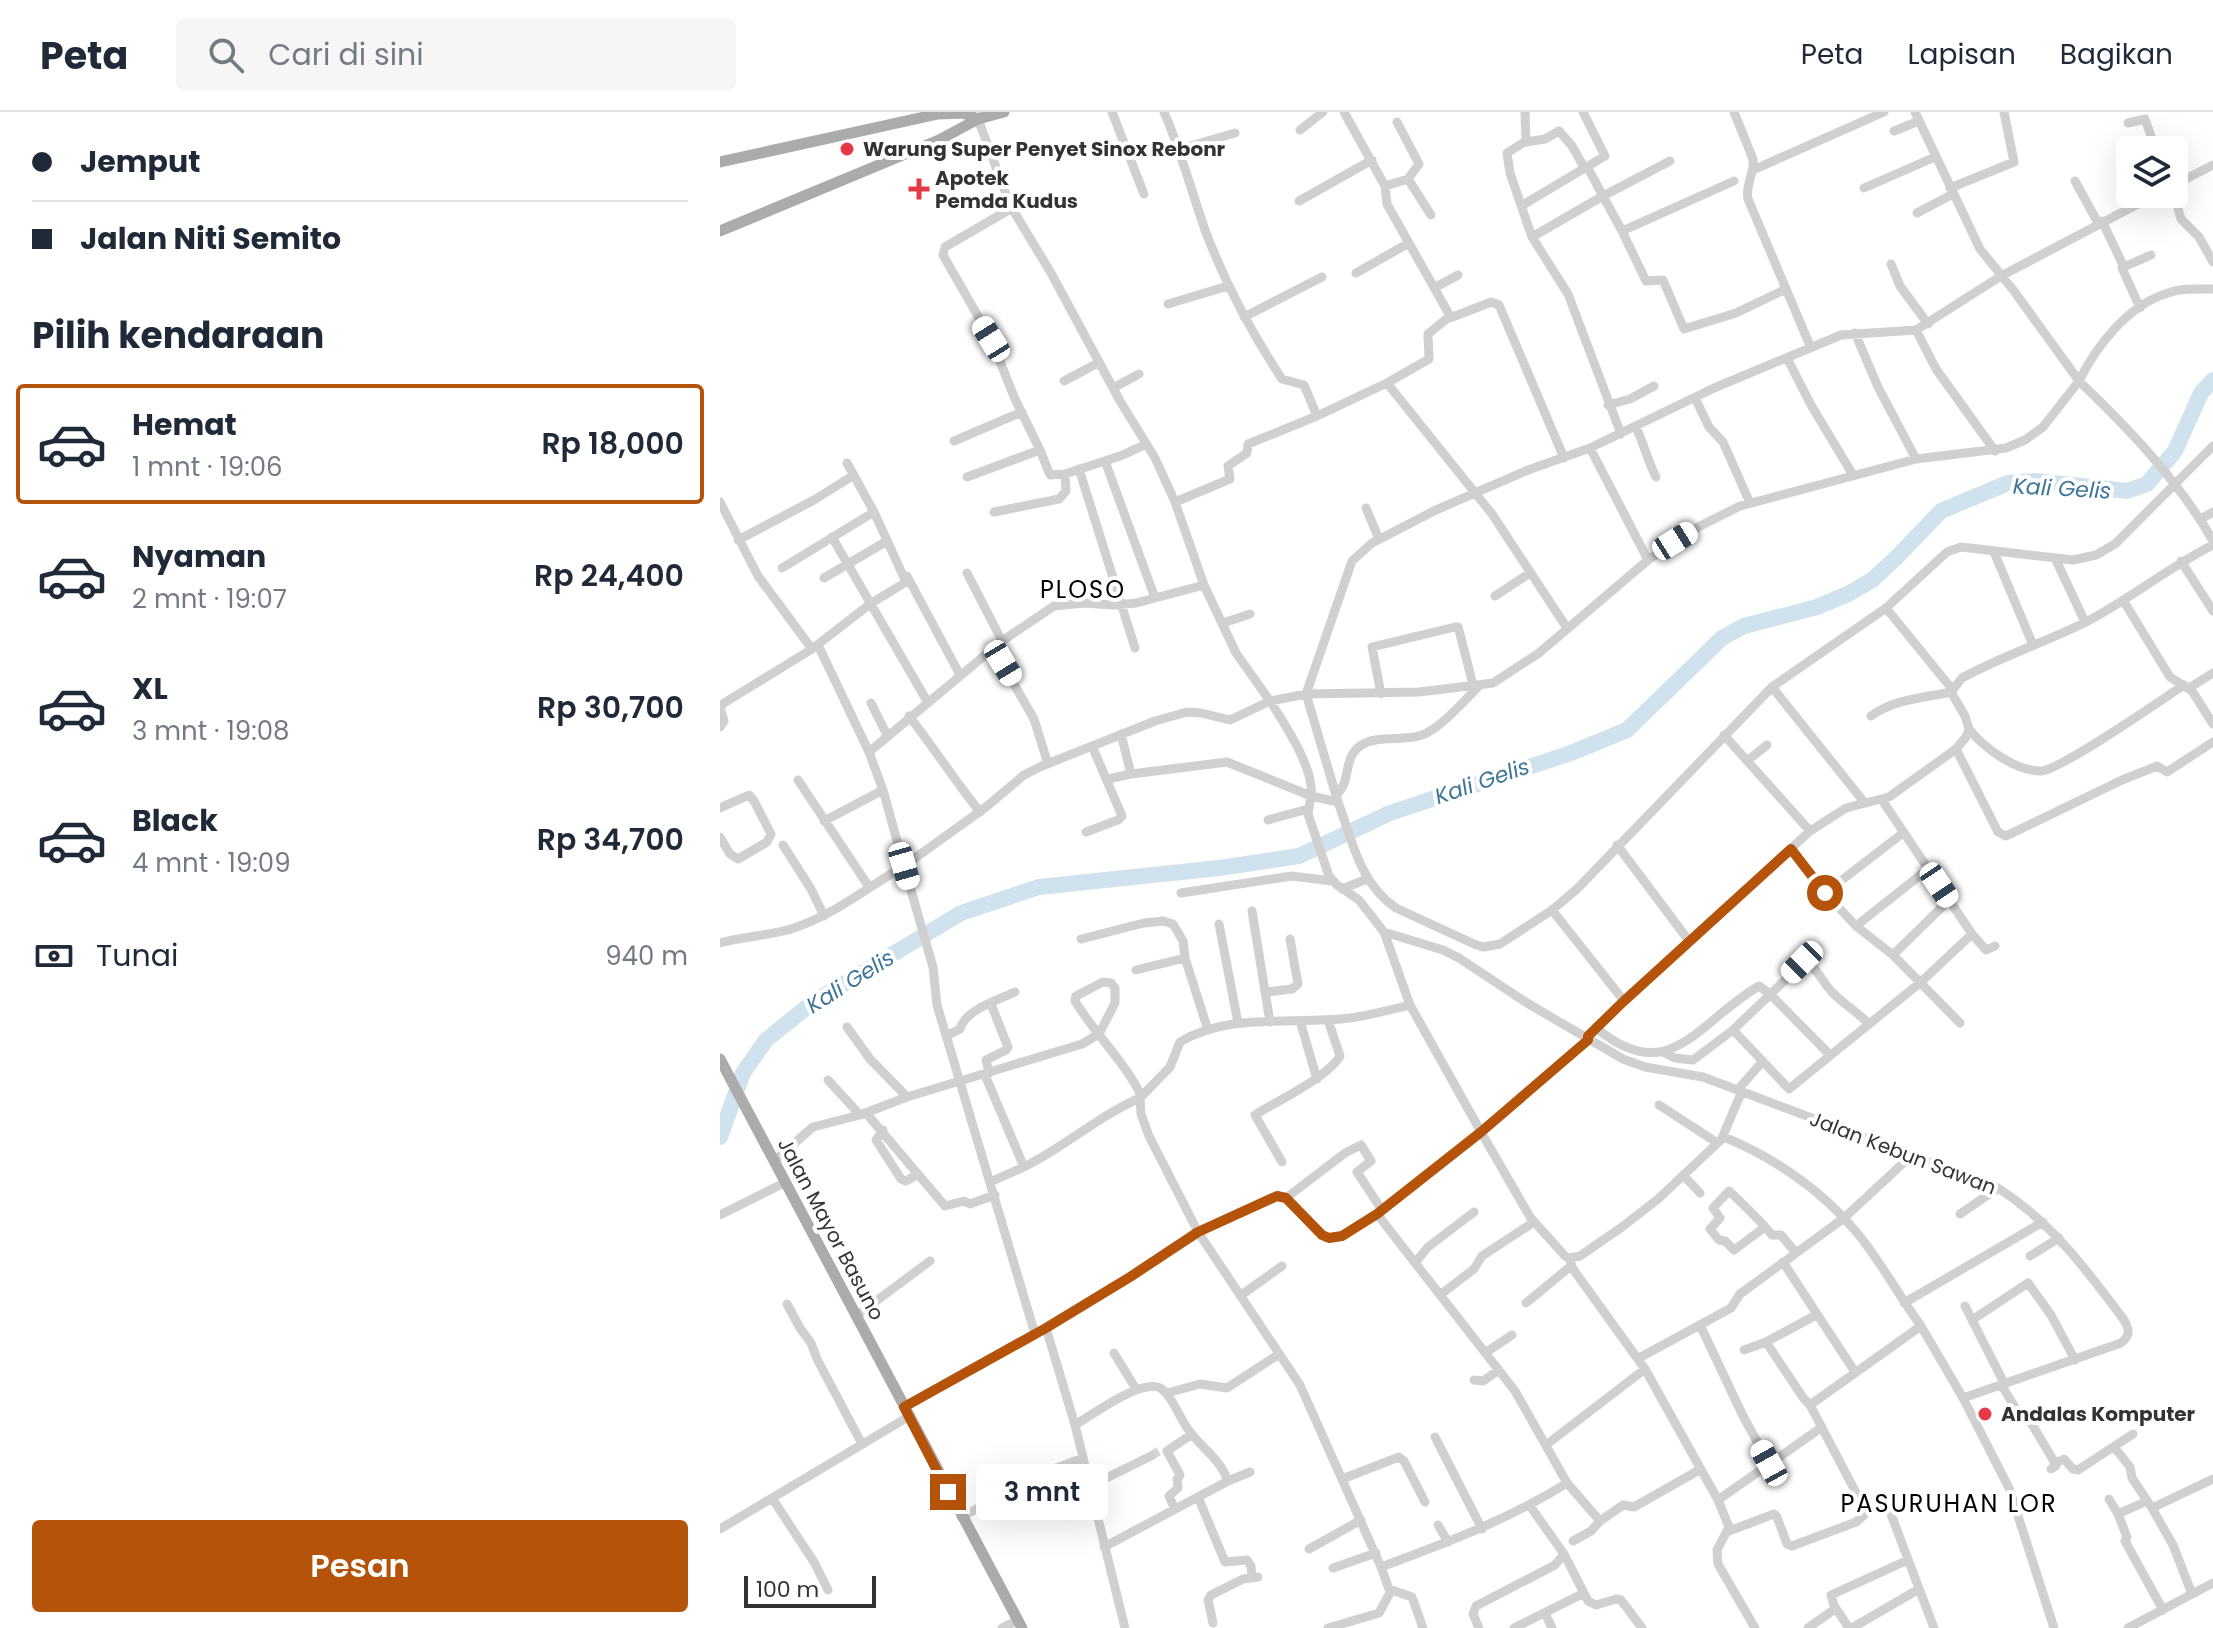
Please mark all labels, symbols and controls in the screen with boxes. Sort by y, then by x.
search box [176,19,736,91]
text: Peta [40,29,128,82]
icon: search [204,33,248,77]
text: Cari di sini [268,33,424,76]
text: Peta [1801,35,1864,74]
text: Lapisan [1908,35,2016,74]
text: Bagikan [2060,35,2173,74]
place label: Warung Super Penyet Sinox Rebonr [863,135,1226,163]
map controls [2116,136,2188,208]
button: layers [2116,136,2188,208]
text: Jemput [80,140,200,183]
marker: Warung Super Penyet Sinox Rebonr [838,140,856,158]
place label: Apotek Pemda Kudus [935,164,1078,215]
marker: Apotek Pemda Kudus [910,180,928,198]
text: Jalan Niti Semito [80,217,341,260]
text: Pilih kendaraan [32,310,324,361]
car [968,312,1014,366]
text: Hemat [132,403,237,446]
icon: car [36,408,108,480]
text: Rp 18,000 [541,422,684,465]
text: 1 mnt · 19:06 [132,449,283,485]
water label: Kali Gelis [2012,470,2112,507]
car [1648,518,1702,564]
text: Nyaman [132,535,266,578]
icon: car [36,540,108,612]
text: Rp 24,400 [534,554,684,597]
district label: PLOSO [1040,573,1126,606]
text: 2 mnt · 19:07 [132,581,287,617]
car [980,636,1026,690]
text: XL [132,667,168,710]
icon: car [36,672,108,744]
text: Rp 30,700 [537,686,684,729]
text: 3 mnt · 19:08 [132,713,290,749]
water label: Kali Gelis [1431,751,1534,812]
text: Black [132,799,218,842]
icon: car [36,804,108,876]
text: Rp 34,700 [537,818,684,861]
car [886,840,922,892]
text: 4 mnt · 19:09 [132,845,291,881]
car [1916,858,1962,912]
route start [1807,875,1843,911]
icon: cash [32,934,76,978]
text: Tunai [96,934,178,977]
car [1777,937,1827,987]
text: 940 m [605,938,688,974]
water label: Kali Gelis [800,942,900,1021]
street label: Jalan Kebun Sawan [1806,1105,2000,1201]
street label: Jalan Mayor Basuno [771,1133,891,1325]
place label: Andalas Komputer [2001,1400,2196,1428]
marker: Andalas Komputer [1976,1405,1994,1423]
car [1747,1436,1791,1490]
callout: 3 mnt [976,1464,1108,1520]
route end [930,1474,966,1510]
text: 3 mnt [1004,1474,1080,1510]
district label: PASURUHAN LOR [1840,1487,2058,1520]
button: Pesan [32,1520,688,1612]
scale bar [744,1572,876,1608]
text: 100 m [756,1574,819,1605]

